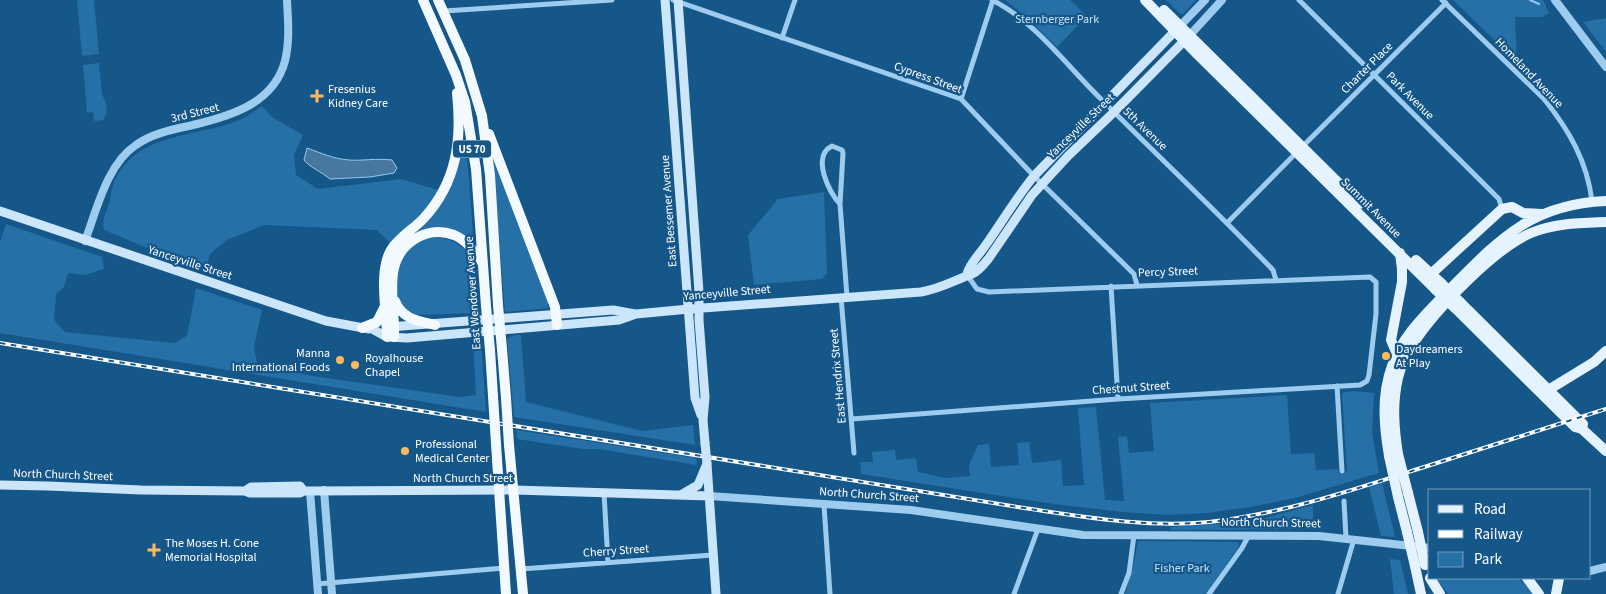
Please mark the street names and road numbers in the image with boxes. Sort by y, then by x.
street label: Homeland Avenue [1491,34,1567,112]
street label: Charter Place [1337,38,1397,98]
street label: Cypress Street [892,58,964,98]
street label: Park Avenue [1382,68,1438,124]
street label: Yanceyville Street [1043,90,1118,163]
street label: 3rd Street [169,99,221,127]
street label: 5th Avenue [1119,103,1171,155]
road number: US 70 [453,140,491,158]
street label: East Bessemer Avenue [657,154,681,268]
street label: Summit Avenue [1337,174,1405,242]
street label: East Wendover Avenue [461,236,485,350]
street label: Yanceyville Street [145,241,234,285]
street label: Percy Street [1138,262,1198,282]
street label: Yanceyville Street [682,281,771,305]
street label: East Hendrix Street [825,328,851,424]
street label: Chestnut Street [1092,377,1170,399]
street label: North Church Street [13,465,113,485]
street label: North Church Street [413,470,513,487]
street label: North Church Street [819,483,919,507]
street label: North Church Street [1221,514,1321,532]
street label: Cherry Street [582,540,650,562]

